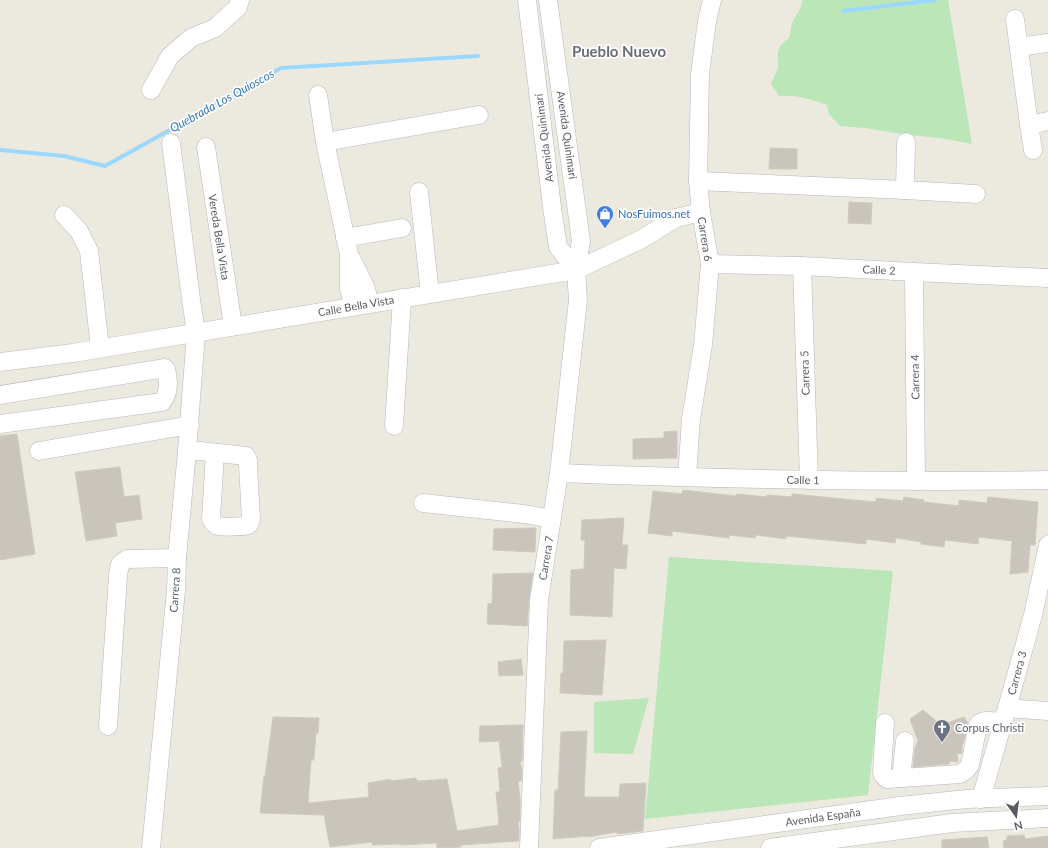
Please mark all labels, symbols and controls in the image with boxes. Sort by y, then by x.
district label: Pueblo Nuevo [572,42,666,60]
water label: Quebrada Los Quioscos [167,66,277,135]
street label: Avenida Quinimari [555,90,580,180]
street label: Avenida Quinimarí [532,93,555,183]
street label: Vereda Bella Vista [206,193,233,281]
shop icon: NosFuimos.net [595,204,615,229]
place label: NosFuimos.net [618,207,690,220]
street label: Carrera 6 [696,216,715,262]
street label: Calle 2 [862,262,896,277]
street label: Calle Bella Vista [317,292,395,319]
street label: Carrera 5 [797,350,812,396]
street label: Carrera 4 [908,354,921,400]
street label: Calle 1 [786,473,820,486]
street label: Carrera 7 [536,535,555,581]
street label: Carrera 8 [166,567,183,613]
street label: Carrera 3 [1004,649,1029,696]
church icon: Corpus Christi [932,718,952,743]
place label: Corpus Christi [955,721,1024,734]
north arrow [996,796,1036,836]
street label: Avenida España [784,805,861,828]
text: N [1013,819,1024,834]

